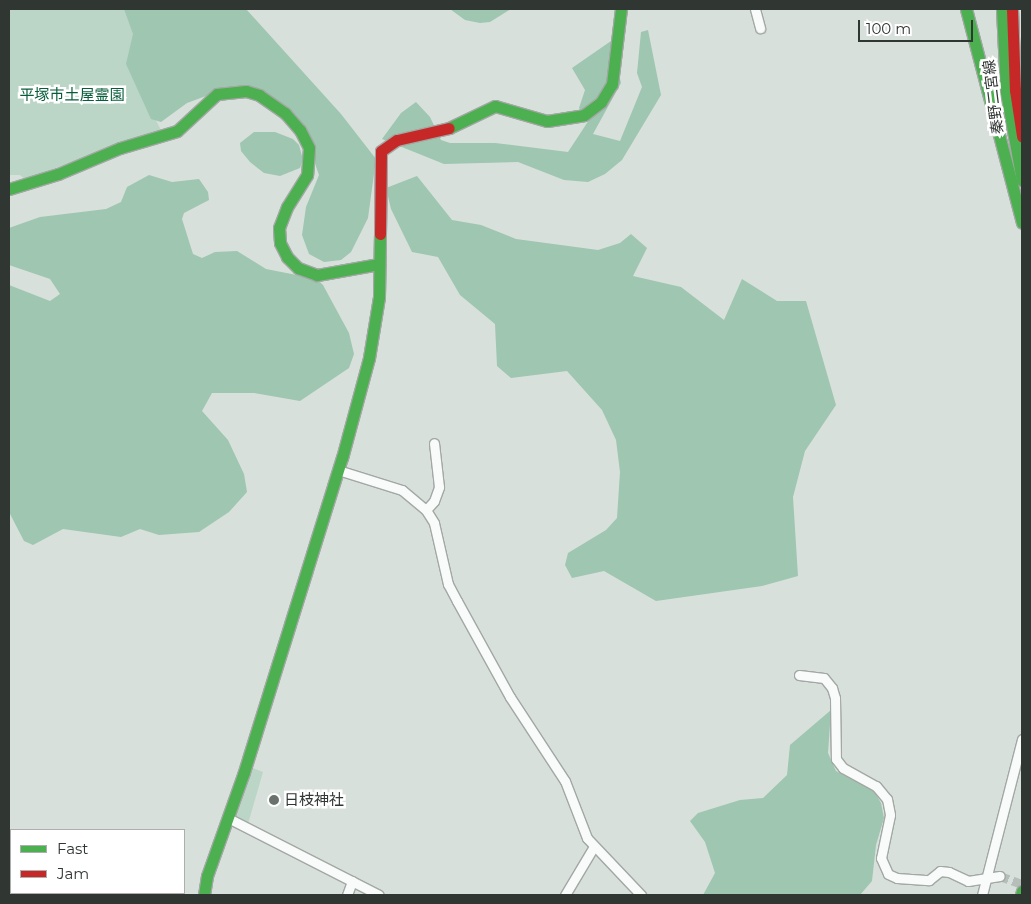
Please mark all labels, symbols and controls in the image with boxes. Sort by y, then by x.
scale bar [861,10,976,42]
text: 100 m [866,19,911,38]
street label: 秦野二宮線 [979,59,1007,135]
park label: 平塚市土屋霊園 [20,86,124,104]
place label: 日枝神社 [284,791,344,809]
marker: 日枝神社 [268,794,280,806]
legend [10,829,185,894]
text: Fast [57,839,88,858]
text: Jam [57,864,89,883]

